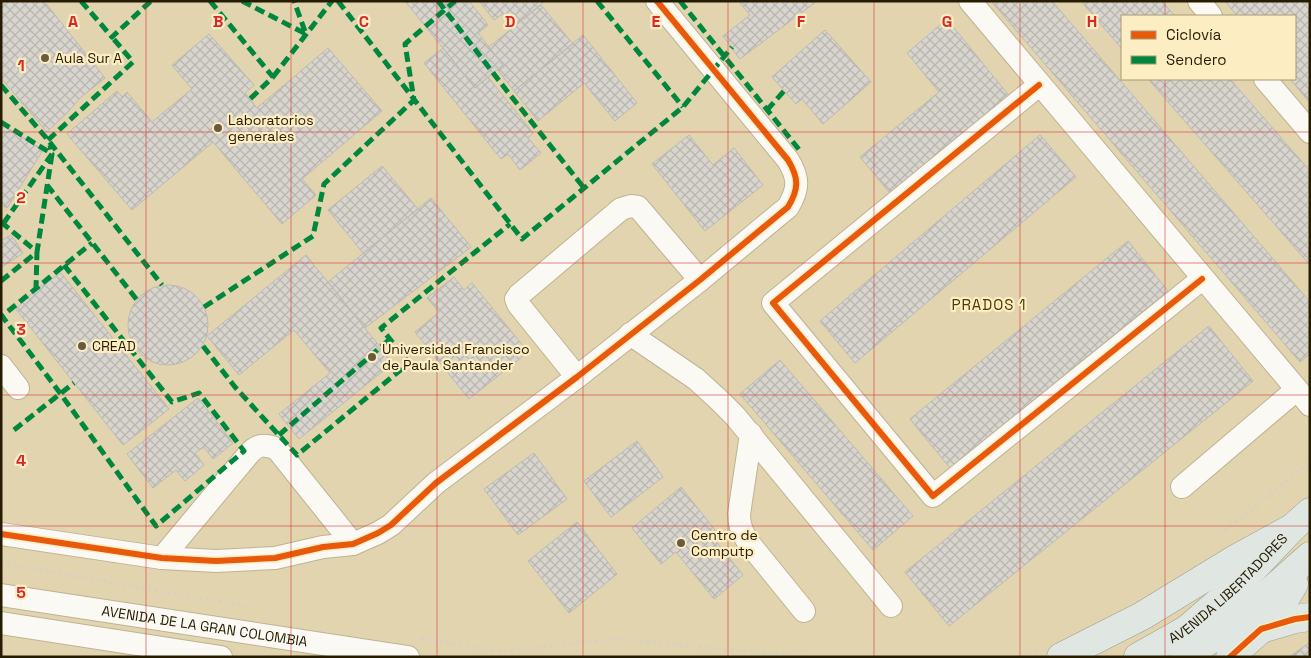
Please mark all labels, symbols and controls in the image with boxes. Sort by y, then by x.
text: A [68,11,78,32]
text: B [213,11,223,32]
text: C [359,11,369,32]
text: D [505,11,515,32]
text: E [652,11,661,32]
text: F [797,11,806,32]
text: G [942,11,952,32]
text: H [1087,11,1097,32]
legend [1121,15,1296,80]
text: Ciclovía [1166,25,1222,44]
place label: Aula Sur A [55,49,122,67]
text: Sendero [1166,50,1226,69]
marker: Aula Sur A [39,52,51,64]
text: 1 [17,55,25,76]
place label: Laboratorios generales [228,111,314,145]
marker: Laboratorios generales [212,122,224,134]
text: 2 [16,187,26,208]
district label: PRADOS 1 [951,295,1027,314]
text: 3 [16,319,26,340]
place label: CREAD [92,337,136,355]
marker: CREAD [76,340,88,352]
place label: Universidad Francisco de Paula Santander [382,340,530,374]
marker: Universidad Francisco de Paula Santander [366,351,378,363]
text: 4 [16,450,26,471]
place label: Centro de Computp [691,526,758,560]
street label: AVENIDA LIBERTADORES [1165,529,1291,647]
marker: Centro de Computp [675,537,687,549]
text: 5 [16,582,26,603]
street label: AVENIDA DE LA GRAN COLOMBIA [100,601,309,651]

